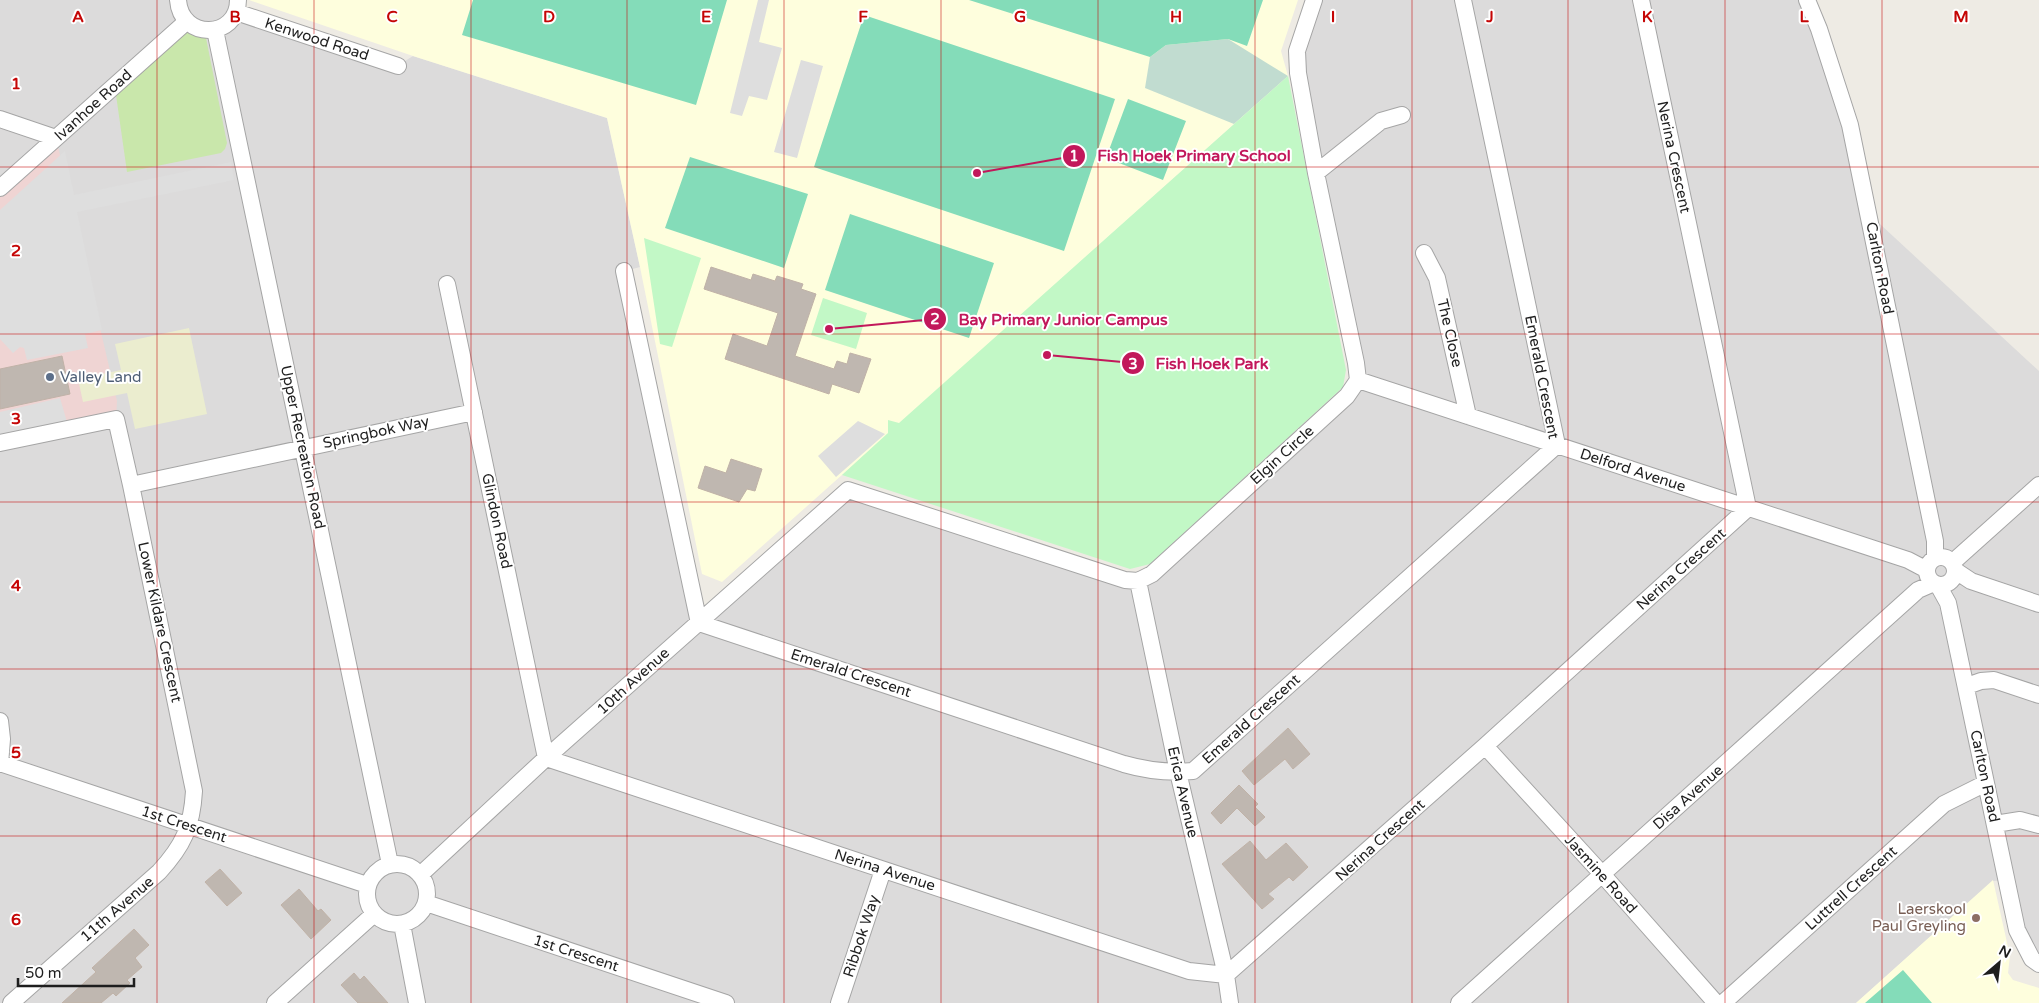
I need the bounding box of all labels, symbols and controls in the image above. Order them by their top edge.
text: A [72,7,84,27]
text: B [229,7,241,27]
text: C [386,7,398,27]
text: D [543,7,555,27]
text: E [701,7,711,27]
text: F [858,7,868,27]
text: G [1014,7,1026,27]
text: H [1170,7,1182,27]
text: I [1331,7,1335,27]
text: J [1485,7,1494,27]
text: K [1642,7,1653,27]
text: L [1799,7,1809,27]
text: M [1953,7,1969,27]
street label: Kenwood Road [263,14,371,64]
street label: Ivanhoe Road [51,66,135,144]
text: 1 [11,74,21,94]
street label: Nerina Crescent [1653,99,1695,215]
callout: Fish Hoek Primary School [1062,140,1300,171]
text: Fish Hoek Primary School [1097,146,1291,166]
text: 1 [1069,147,1079,165]
street label: Carlton Road [1862,220,1898,316]
text: 2 [11,241,21,261]
street label: The Close [1433,297,1467,369]
callout: Bay Primary Junior Campus [923,304,1177,335]
text: 2 [930,310,940,328]
text: Bay Primary Junior Campus [958,310,1168,330]
street label: Emerald Crescent [1521,314,1563,441]
callout: Fish Hoek Park [1120,348,1278,379]
text: Fish Hoek Park [1156,354,1269,374]
text: 3 [1128,355,1138,373]
street label: Upper Recreation Road [277,363,329,531]
place label: Valley Land [60,368,142,386]
marker: Valley Land [44,371,56,383]
text: 3 [11,409,21,429]
street label: Springbok Way [321,412,431,452]
street label: Elgin Circle [1246,422,1318,488]
street label: Delford Avenue [1578,444,1688,496]
street label: Glindon Road [478,472,516,570]
street label: Nerina Crescent [1633,524,1730,614]
street label: Lower Kildare Crescent [134,540,186,704]
text: 4 [11,576,21,596]
street label: 10th Avenue [593,644,673,718]
street label: Emerald Crescent [788,645,914,701]
street label: Emerald Crescent [1198,670,1304,768]
street label: Carlton Road [1966,728,2004,824]
text: 5 [11,743,21,763]
street label: Erica Avenue [1164,745,1202,839]
street label: Disa Avenue [1649,761,1727,833]
street label: Nerina Crescent [1332,795,1429,885]
street label: 1st Crescent [139,802,229,846]
street label: Jasmine Road [1561,831,1641,917]
street label: Luttrell Crescent [1801,842,1901,934]
street label: Nerina Avenue [832,845,938,895]
street label: 11th Avenue [77,872,157,946]
street label: Ribbok Way [839,893,883,979]
place label: Laerskool Paul Greyling [1872,900,1966,935]
text: 6 [11,910,21,930]
marker: Laerskool Paul Greyling [1970,912,1982,924]
street label: 1st Crescent [531,931,621,975]
north arrow [1974,938,2024,988]
text: N [1996,942,2014,962]
scale bar [18,956,134,988]
text: 50 m [25,964,62,982]

